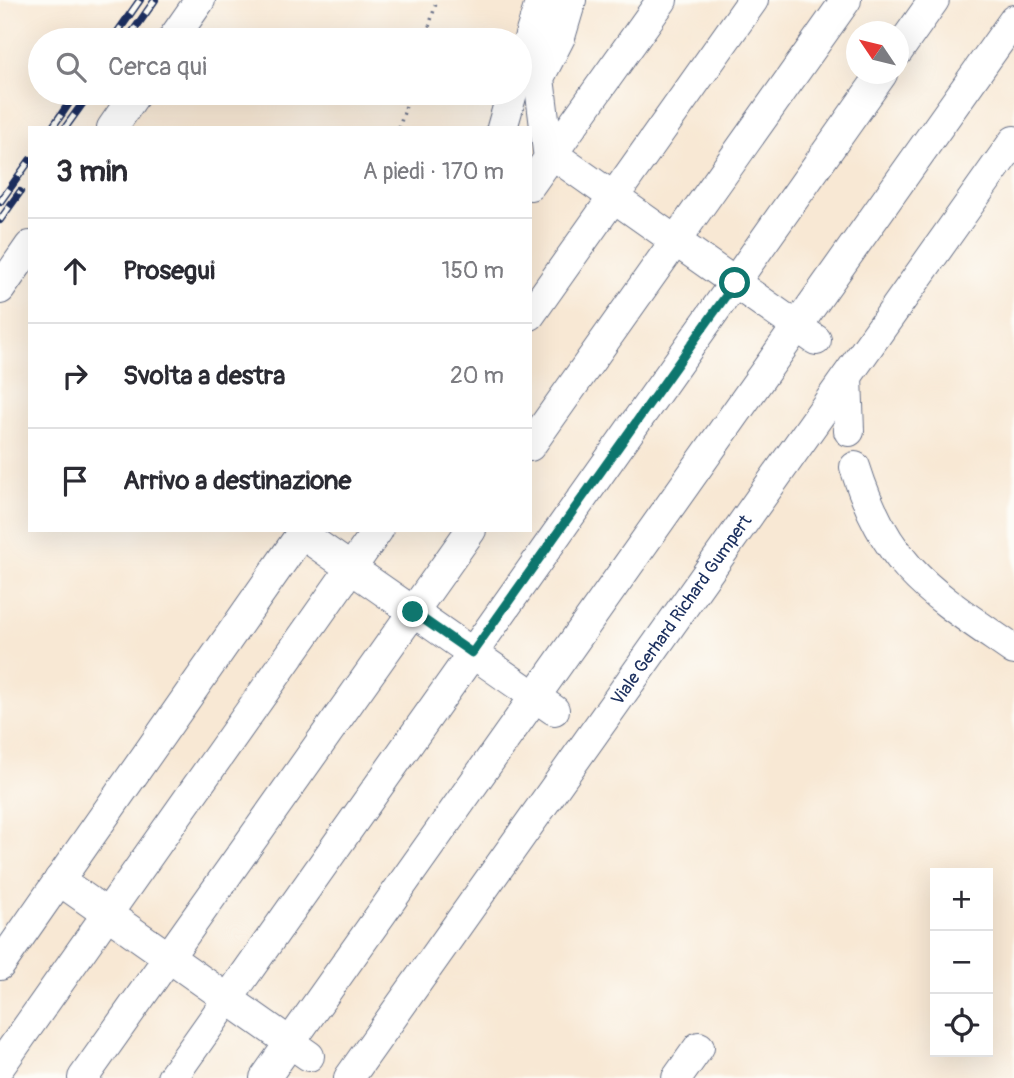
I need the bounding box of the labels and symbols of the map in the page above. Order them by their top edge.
north arrow [846,21,909,84]
route start [719,267,750,298]
street label: Viale Gerhard Richard Gumpert [606,510,757,710]
route end [397,596,428,627]

